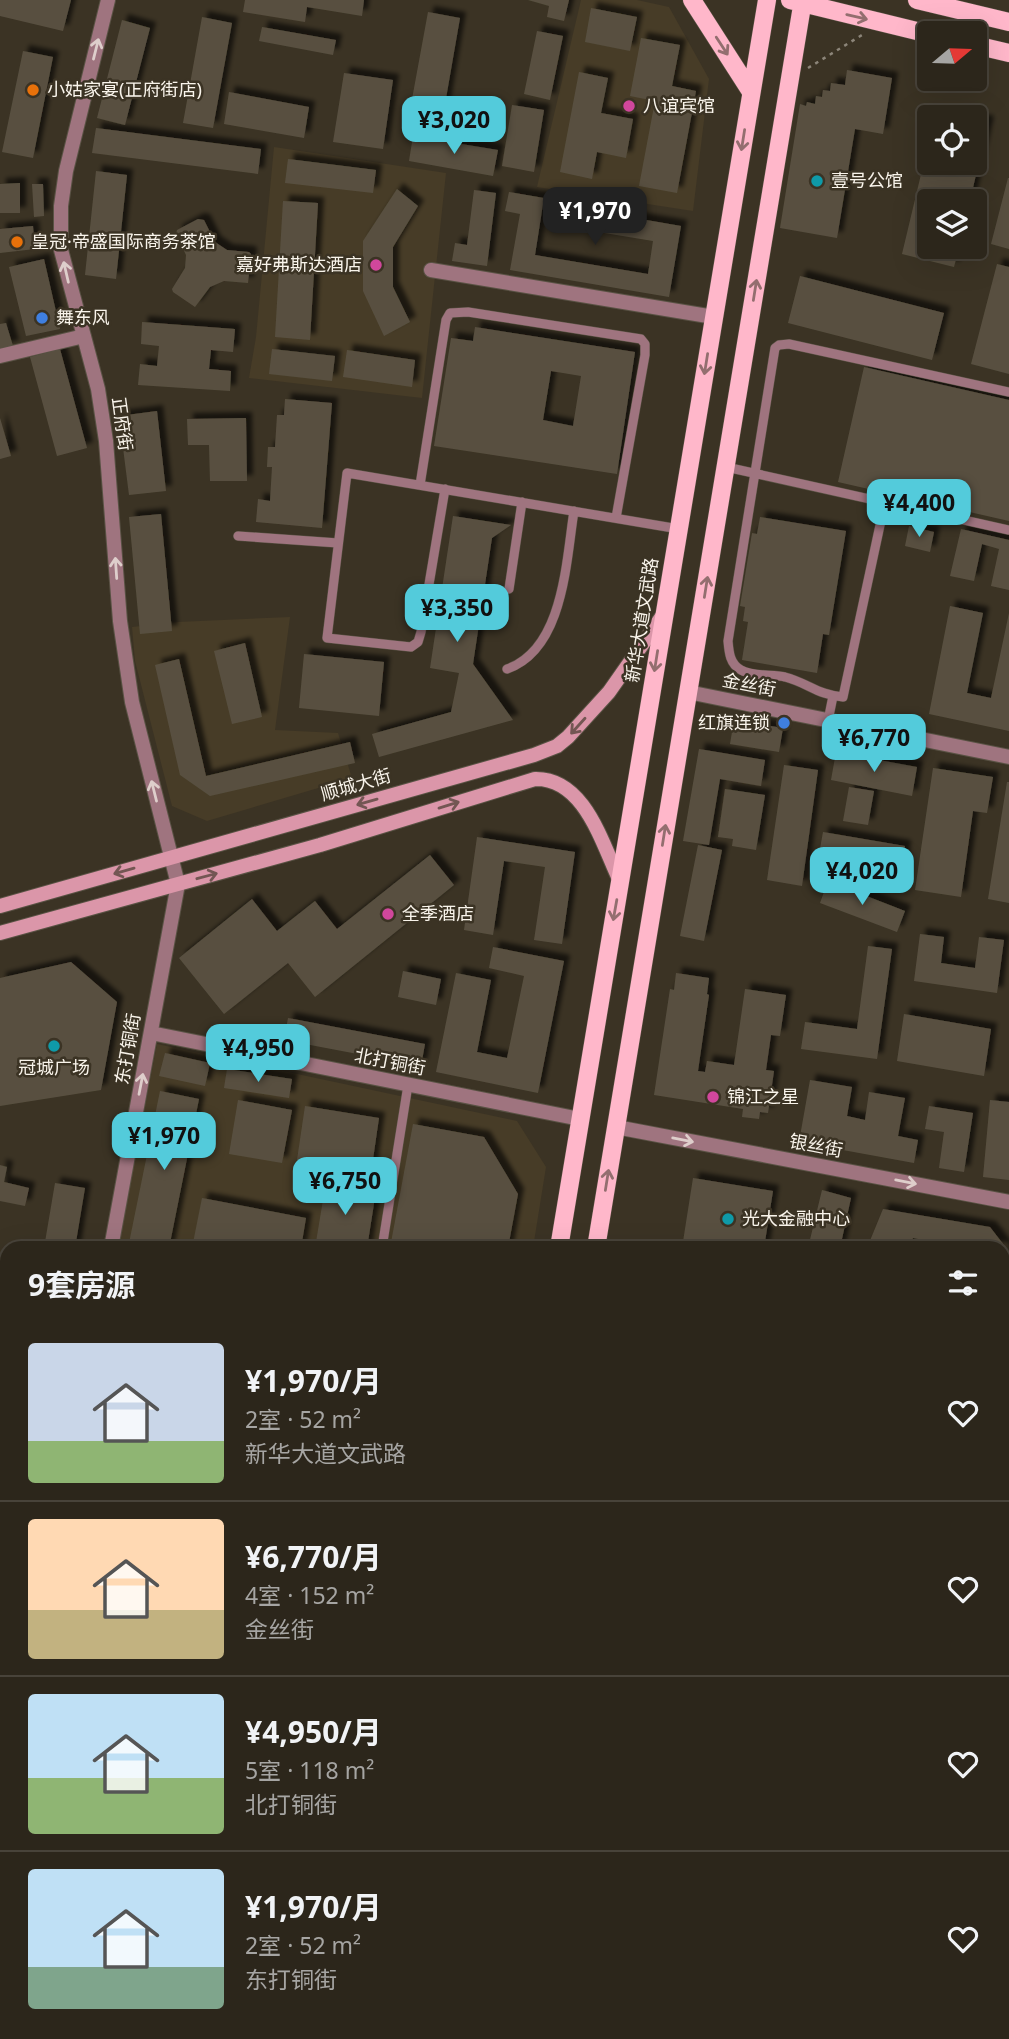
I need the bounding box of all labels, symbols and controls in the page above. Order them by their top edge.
one-way arrow [845,11,867,24]
north arrow [917,21,987,91]
map controls [917,21,987,259]
one-way arrow [714,36,729,55]
one-way arrow [90,38,103,61]
place label: 小姑家宴(正府街店) [47,77,202,101]
marker: 小姑家宴(正府街店) [25,82,41,98]
place label: 八谊宾馆 [643,93,715,117]
pin: ¥3,020 [397,96,511,156]
marker: 八谊宾馆 [621,98,637,114]
text: ¥3,020 [418,103,490,135]
button: locate [917,105,987,175]
one-way arrow [736,128,749,151]
place label: 壹号公馆 [831,168,903,192]
marker: 壹号公馆 [809,173,825,189]
pin: ¥1,970 [538,188,652,247]
button: layers [917,189,987,259]
text: ¥1,970 [559,194,631,226]
place label: 皇冠·帝盛国际商务茶馆 [31,229,216,253]
marker: 皇冠·帝盛国际商务茶馆 [9,234,25,250]
place label: 嘉好弗斯达酒店 [236,252,362,276]
marker: 嘉好弗斯达酒店 [368,257,384,273]
one-way arrow [59,261,72,284]
one-way arrow [749,279,762,302]
place label: 舞东风 [56,305,110,329]
marker: 舞东风 [34,310,50,326]
one-way arrow [699,352,712,375]
street label: 正府街 [107,395,139,452]
pin: ¥4,400 [862,480,976,539]
text: ¥4,400 [883,486,955,518]
street label: 新华大道文武路 [619,556,663,684]
one-way arrow [109,557,122,579]
one-way arrow [700,576,713,599]
pin: ¥3,350 [400,584,514,644]
text: ¥3,350 [421,591,493,623]
one-way arrow [649,649,662,672]
street label: 金丝街 [720,667,778,701]
place label: 红旗连锁 [698,710,770,734]
pin: ¥6,770 [817,714,931,774]
marker: 红旗连锁 [776,715,792,731]
one-way arrow [570,717,586,735]
text: ¥6,770 [838,721,910,753]
street label: 顺城大街 [318,763,394,805]
one-way arrow [147,780,160,803]
one-way arrow [356,797,378,810]
one-way arrow [438,798,460,811]
one-way arrow [658,824,671,847]
pin: ¥4,020 [805,848,919,907]
text: ¥4,020 [826,854,898,886]
one-way arrow [113,865,135,878]
one-way arrow [196,868,218,881]
one-way arrow [608,898,621,921]
place label: 全季酒店 [402,901,474,925]
marker: 全季酒店 [380,906,396,922]
street label: 东打铜街 [109,1011,145,1086]
pin: ¥4,950 [201,1024,315,1084]
text: ¥4,950 [222,1031,294,1063]
marker: 冠城广场 [46,1038,62,1054]
street label: 北打铜街 [353,1042,428,1080]
place label: 冠城广场 [18,1055,90,1079]
one-way arrow [135,1073,148,1096]
place label: 锦江之星 [727,1084,799,1108]
marker: 锦江之星 [705,1089,721,1105]
pin: ¥1,970 [107,1112,221,1172]
text: ¥1,970 [128,1119,200,1151]
street label: 银丝街 [787,1128,845,1162]
one-way arrow [671,1134,694,1147]
pin: ¥6,750 [288,1158,402,1217]
text: ¥6,750 [309,1164,381,1196]
one-way arrow [601,1170,614,1192]
one-way arrow [894,1176,917,1190]
place label: 光大金融中心 [742,1206,850,1230]
marker: 光大金融中心 [720,1211,736,1227]
text: 9套房源 [28,1264,135,1305]
icon: filters [944,1264,982,1302]
text: ¥1,970/月 [245,1360,382,1401]
icon: home [84,1371,168,1455]
icon: heart [944,1394,982,1432]
text: 2室 · 52 m² [245,1403,361,1435]
text: 新华大道文武路 [245,1437,406,1469]
text: ¥6,770/月 [245,1536,382,1577]
icon: home [84,1547,168,1631]
icon: heart [944,1570,982,1608]
text: 4室 · 152 m² [245,1579,374,1611]
text: 金丝街 [245,1613,314,1645]
text: ¥4,950/月 [245,1711,382,1752]
icon: home [84,1722,168,1806]
icon: heart [944,1745,982,1783]
text: 5室 · 118 m² [245,1754,374,1786]
text: 北打铜街 [245,1788,337,1820]
text: ¥1,970/月 [245,1886,382,1927]
icon: home [84,1897,168,1981]
icon: heart [944,1920,982,1958]
text: 2室 · 52 m² [245,1929,361,1961]
text: 东打铜街 [245,1963,337,1995]

